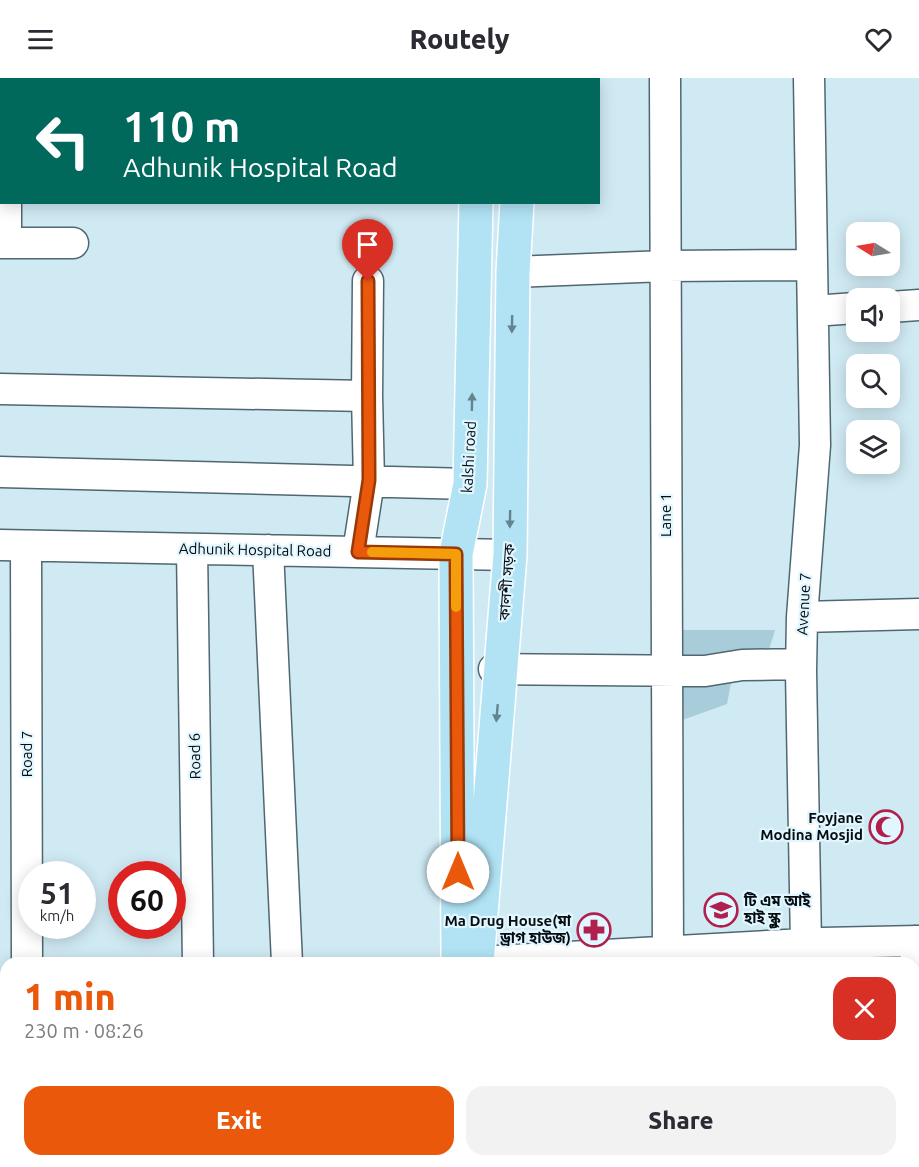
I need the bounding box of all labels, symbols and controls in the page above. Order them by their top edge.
icon: menu [24,23,57,56]
icon: heart [862,23,895,56]
text: Routely [410,24,509,54]
icon: left [24,102,102,180]
text: 110 m [123,103,240,150]
text: Adhunik Hospital Road [123,152,398,182]
pin [342,219,393,281]
north arrow [846,222,900,276]
map controls [846,222,900,474]
icon: arrive [351,228,384,261]
button: sound [846,288,900,342]
one-way arrow [507,314,517,333]
button: search [846,354,900,408]
one-way arrow [467,392,476,411]
street label: kalshi road [458,420,479,494]
button: layers [846,420,900,474]
street label: Lane 1 [657,493,674,537]
one-way arrow [505,509,515,528]
street label: Adhunik Hospital Road [179,540,331,559]
street label: কালশী সড়ক [495,542,518,622]
street label: Avenue 7 [793,572,814,636]
one-way arrow [492,704,502,723]
street label: Road 7 [18,731,35,777]
street label: Road 6 [186,733,203,779]
place label: Foyjane Modina Mosjid [760,809,863,843]
mosque icon: Foyjane Modina Mosjid [868,809,904,845]
position arrow [426,840,490,904]
speed limit sign: 60 [108,861,186,939]
text: 51 [40,876,74,910]
place label: টি এম আই হাই স্কুল [743,891,811,929]
school or university icon: টি এম আই হাই স্কুল [703,892,739,928]
text: km/h [40,907,74,924]
place label: Ma Drug House(মা ড্রাগ হাউজ) [445,912,572,946]
pharmacy icon: Ma Drug House(মা ড্রাগ হাউজ) [576,912,612,948]
text: 1 min [24,976,116,1017]
button: close [833,977,896,1040]
text: 230 m · 08:26 [24,1019,144,1042]
button: Exit [24,1086,454,1155]
button: Share [466,1086,896,1155]

